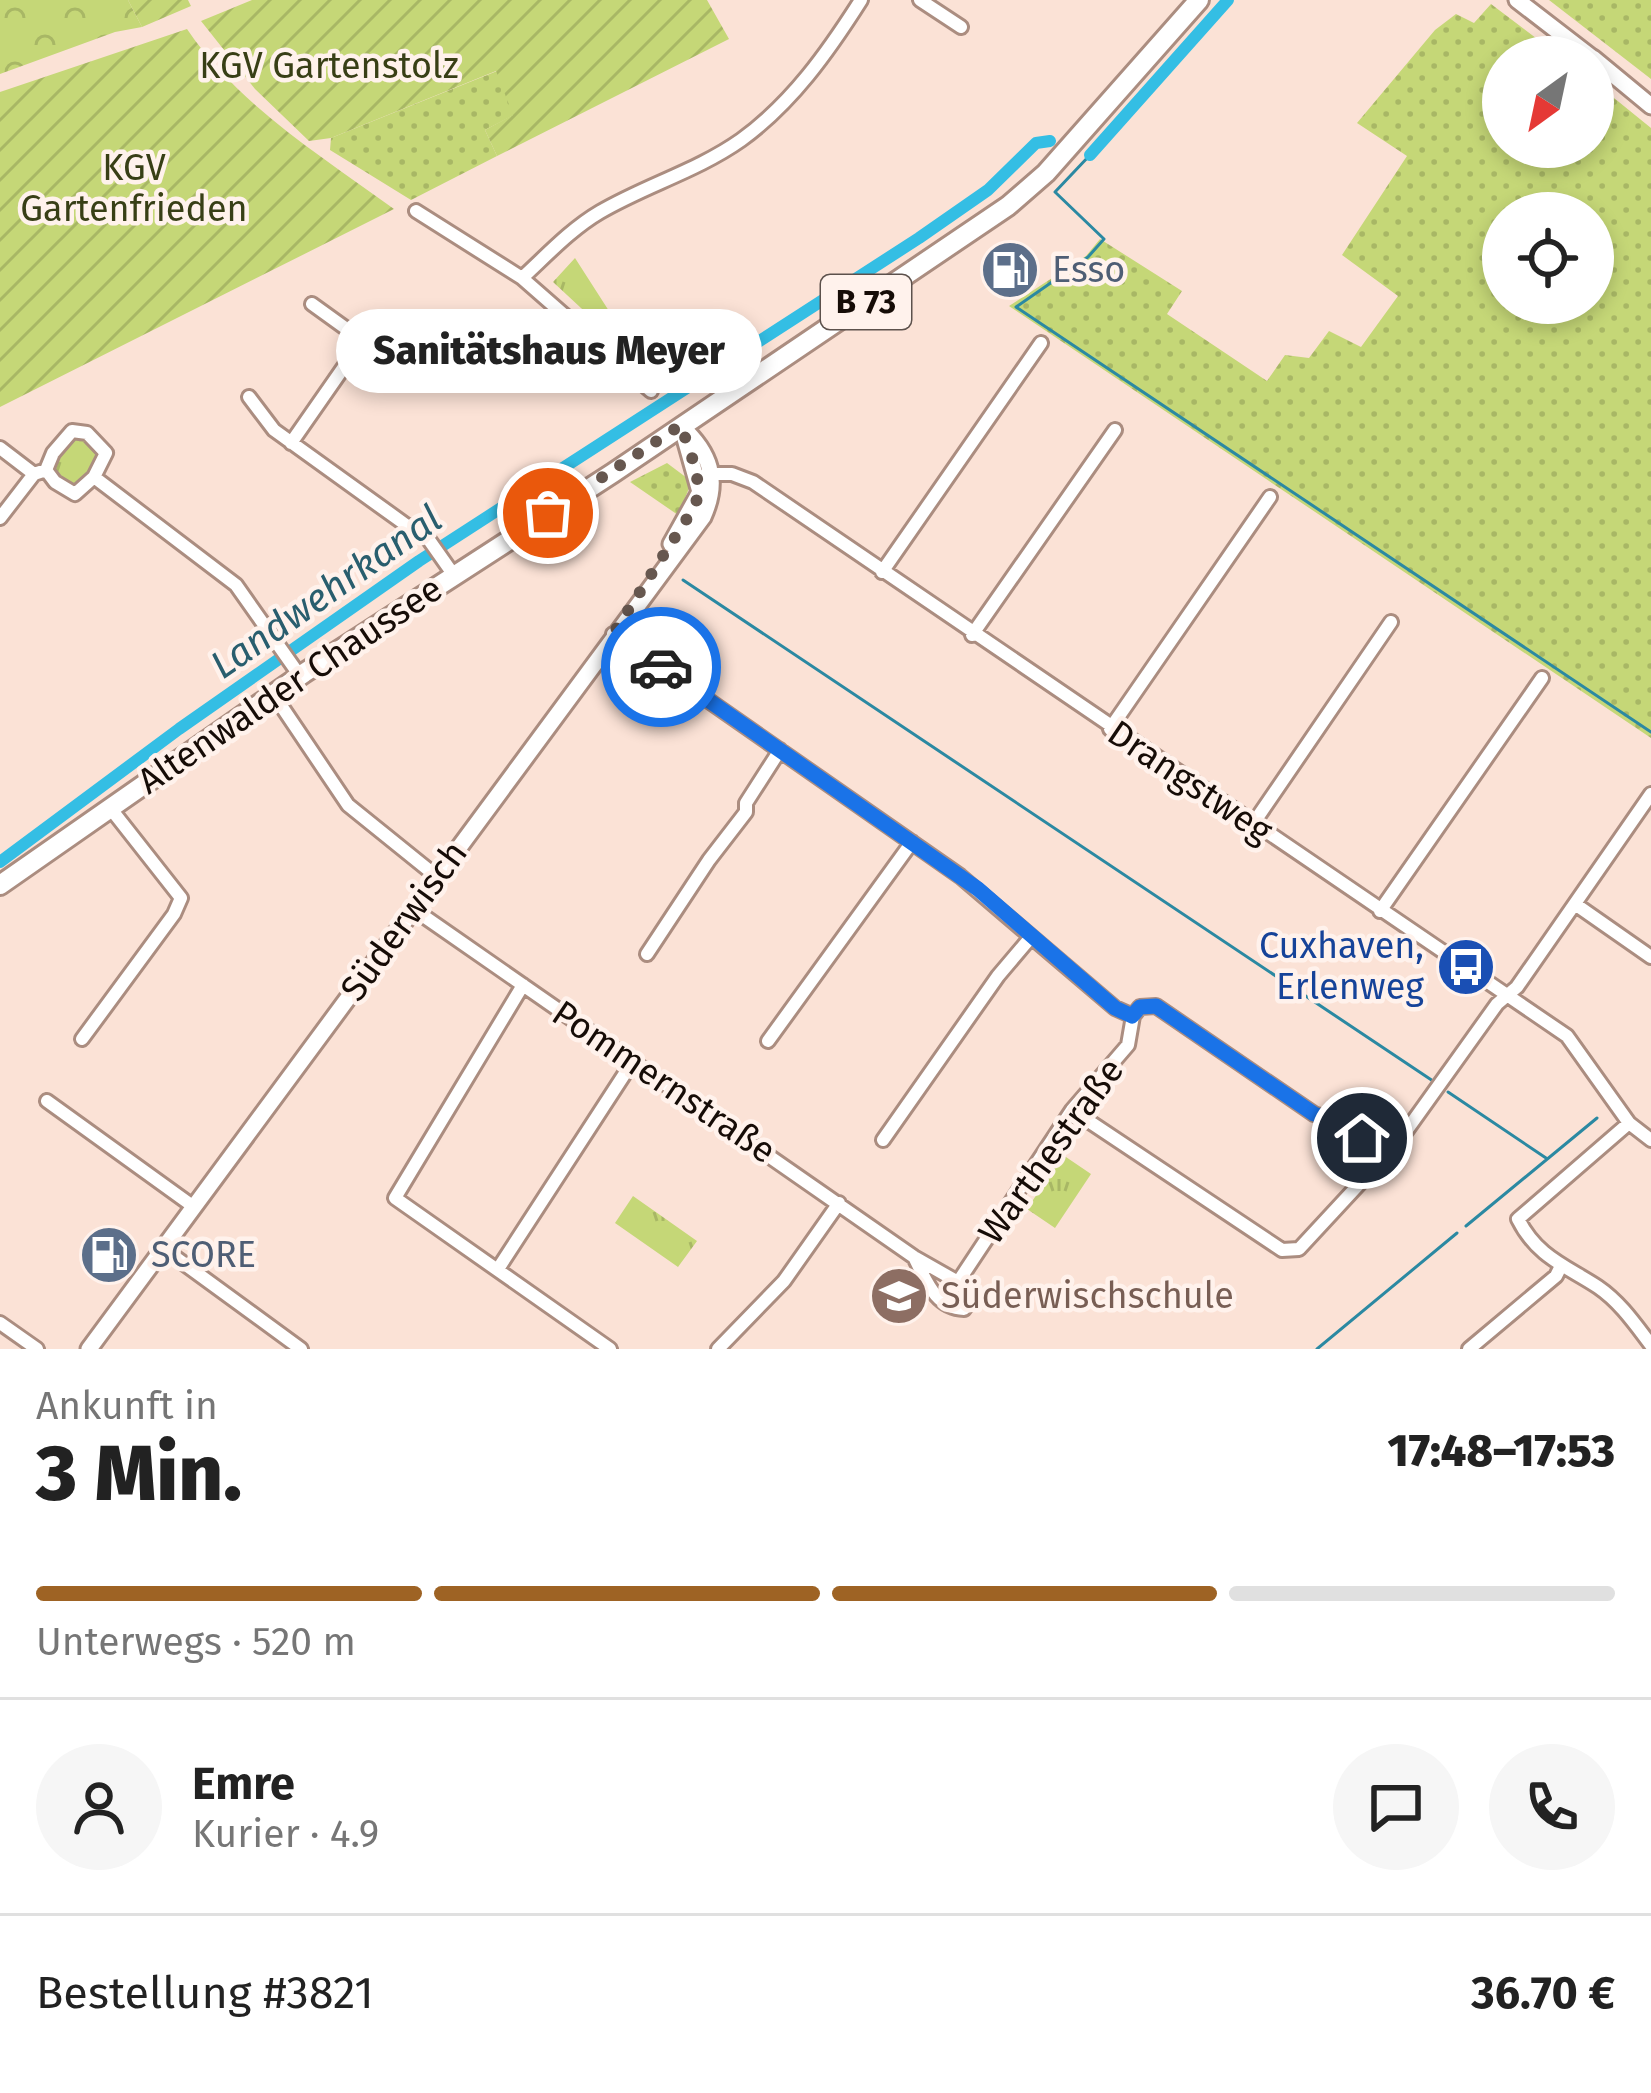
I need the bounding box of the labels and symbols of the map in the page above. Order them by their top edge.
north arrow [1482,36,1614,168]
park label: KGV Gartenstolz [199,44,459,88]
park label: KGV Gartenfrieden [20,146,248,231]
fuel station icon: Esso [979,239,1041,301]
place label: Esso [1052,248,1125,292]
road number: B 73 [821,275,911,329]
callout: Sanitätshaus Meyer [335,309,761,393]
pin [497,462,599,564]
water label: Landwehrkanal [202,495,450,689]
street label: Altenwalder Chaussee [129,567,451,803]
courier [601,607,721,727]
street label: Drangstweg [1099,711,1281,853]
street label: Süderwisch [331,833,477,1009]
place label: Cuxhaven, Erlenweg [1259,924,1424,1009]
bus stop icon: Cuxhaven, Erlenweg [1435,936,1497,998]
street label: Pommernstraße [544,991,784,1173]
street label: Warthestraße [969,1050,1133,1252]
pin [1311,1087,1413,1189]
fuel station icon: SCORE [78,1224,140,1286]
place label: SCORE [151,1233,256,1277]
school or university icon: Süderwischschule [868,1265,930,1327]
place label: Süderwischschule [941,1274,1234,1318]

